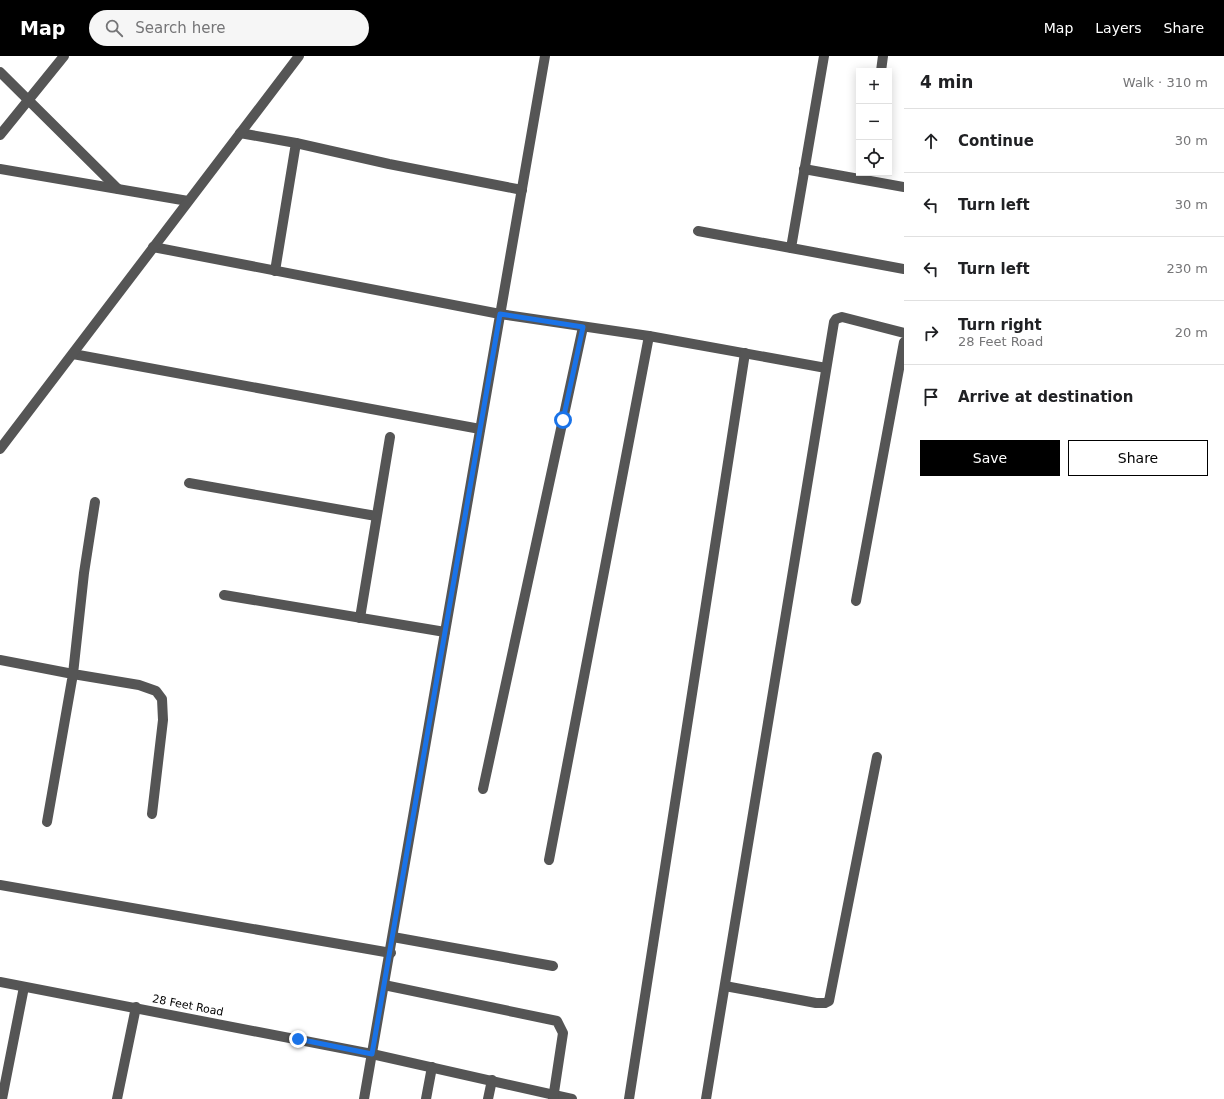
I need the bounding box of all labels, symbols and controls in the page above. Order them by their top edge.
search box [89,10,369,46]
text: Map [20,17,65,39]
icon: search [103,17,125,39]
text: Search here [135,19,225,37]
text: Map [1044,20,1073,36]
text: Layers [1095,20,1142,36]
text: Share [1164,20,1204,36]
map controls [856,68,892,176]
button: + [856,68,892,104]
text: 4 min [920,72,973,92]
text: Walk · 310 m [1123,75,1208,90]
button: − [856,104,892,140]
icon: ahead [920,130,942,152]
text: Continue [958,132,1034,150]
text: 30 m [1175,133,1208,148]
button: locate [856,140,892,176]
icon: left [920,194,942,216]
text: Turn left [958,196,1030,214]
text: 30 m [1175,197,1208,212]
icon: left [920,258,942,280]
text: Turn left [958,260,1030,278]
text: 230 m [1166,261,1208,276]
text: Turn right [958,316,1042,334]
icon: right [920,322,942,344]
text: 20 m [1175,325,1208,340]
text: 28 Feet Road [958,334,1043,349]
icon: arrive [920,386,942,408]
text: Arrive at destination [958,388,1133,406]
route start [554,411,572,429]
button: Save [920,440,1060,476]
button: Share [1068,440,1208,476]
street label: 28 Feet Road [151,992,225,1019]
route end [289,1030,307,1048]

